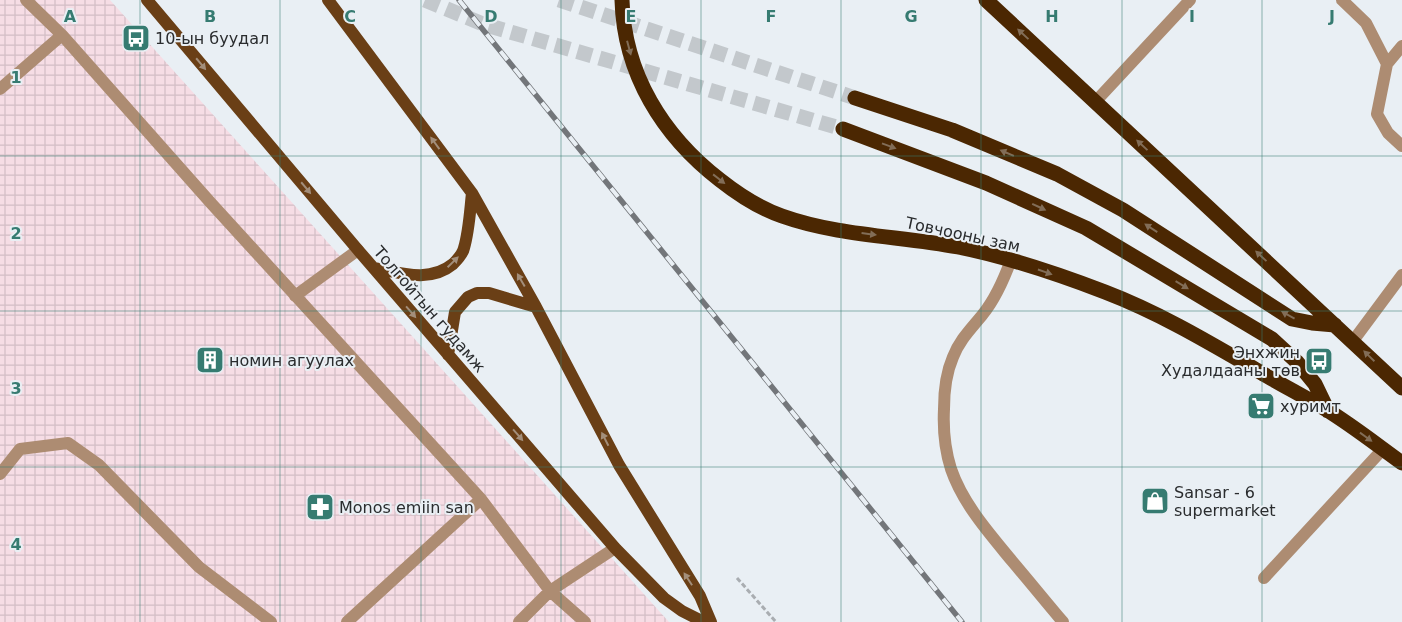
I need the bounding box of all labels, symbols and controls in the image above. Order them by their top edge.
text: A [64,7,77,26]
text: B [204,7,216,26]
text: C [344,7,356,26]
text: D [484,7,498,26]
text: E [626,7,636,26]
text: F [766,7,776,26]
text: G [904,7,918,26]
text: H [1045,7,1059,26]
text: I [1189,7,1195,26]
text: J [1328,7,1335,26]
bus stop icon: 10-ын буудал [121,23,151,53]
one-way arrow [1018,28,1030,40]
place label: 10-ын буудал [155,29,269,48]
one-way arrow [625,40,633,56]
one-way arrow [196,57,207,70]
text: 1 [10,68,22,87]
one-way arrow [430,136,440,150]
one-way arrow [1137,139,1149,151]
one-way arrow [882,142,897,150]
one-way arrow [1000,149,1014,157]
one-way arrow [712,174,725,185]
one-way arrow [300,182,311,194]
one-way arrow [1032,203,1047,211]
street label: Товчооны зам [903,213,1022,256]
one-way arrow [1144,223,1158,233]
text: 2 [10,224,22,243]
one-way arrow [862,230,878,238]
street label: Толгойтын гудамж [369,242,490,376]
one-way arrow [1255,250,1267,262]
one-way arrow [447,256,459,268]
one-way arrow [1038,268,1053,276]
one-way arrow [517,274,526,287]
one-way arrow [1175,281,1188,290]
one-way arrow [406,305,417,318]
one-way arrow [1281,311,1295,320]
place label: Энхжин Худалдааны төв [1161,343,1300,380]
building icon: номин агуулах [195,345,225,375]
bus stop icon: Энхжин Худалдааны төв [1304,346,1334,376]
one-way arrow [1363,350,1375,362]
place label: номин агуулах [229,351,354,370]
text: 3 [10,379,22,398]
supermarket icon: хуримт [1246,391,1276,421]
place label: хуримт [1280,397,1341,416]
one-way arrow [512,428,523,441]
one-way arrow [1359,431,1372,442]
one-way arrow [601,432,609,447]
place label: Sansar - 6 supermarket [1174,483,1276,520]
shop icon: Sansar - 6 supermarket [1140,486,1170,516]
pharmacy icon: Monos emiin san [305,492,335,522]
place label: Monos emiin san [339,498,474,517]
text: 4 [10,535,22,554]
one-way arrow [684,572,693,585]

